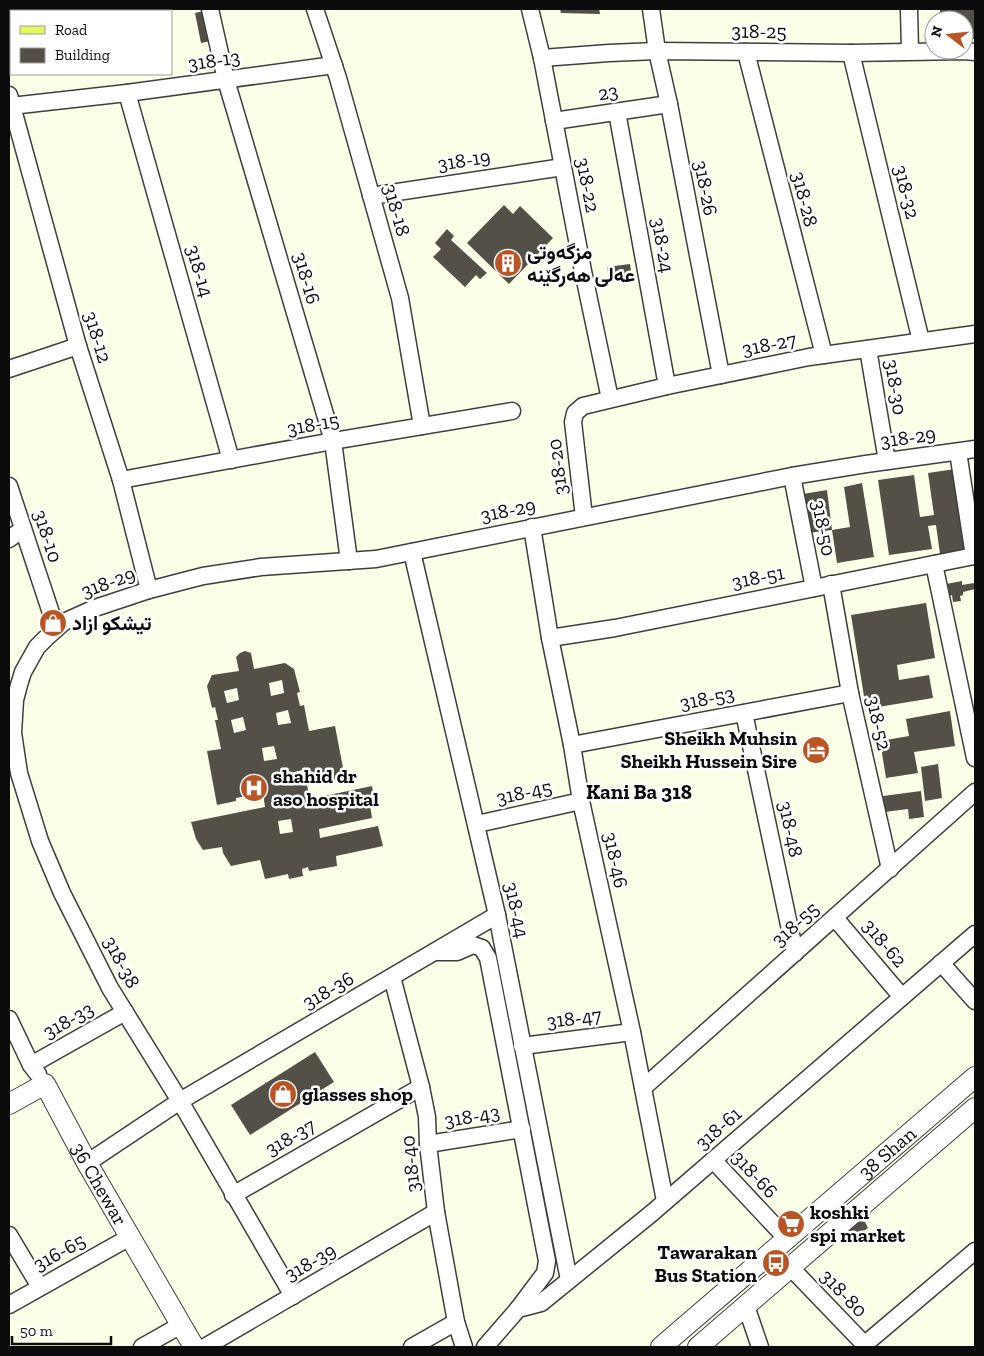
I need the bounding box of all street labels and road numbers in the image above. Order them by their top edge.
street label: 318-25 [731,19,787,43]
street label: 318-13 [186,44,242,76]
street label: 23 [596,79,620,105]
street label: 318-19 [436,144,492,176]
street label: 318-22 [571,155,605,215]
street label: 318-26 [689,158,723,218]
street label: 318-32 [889,162,925,222]
street label: 318-28 [787,169,823,229]
street label: 318-18 [378,181,416,239]
street label: 318-24 [646,215,680,275]
street label: 318-14 [181,242,219,300]
street label: 318-16 [288,249,326,307]
street label: 318-12 [79,308,117,366]
street label: 318-27 [740,327,799,361]
street label: 318-30 [880,357,912,417]
street label: 318-15 [285,408,341,440]
street label: 318-29 [879,421,937,453]
street label: 318-20 [542,437,572,497]
street label: 318-29 [478,493,538,527]
street label: 318-50 [807,498,841,558]
street label: 318-10 [28,507,68,565]
street label: 318-51 [730,560,787,594]
street label: 318-29 [78,561,138,603]
street label: 318-53 [678,681,736,715]
street label: 318-52 [861,693,897,753]
street label: 318-45 [494,774,554,810]
street label: 318-48 [773,799,809,859]
street label: 318-46 [598,830,634,890]
street label: 318-44 [499,880,535,940]
street label: 318-55 [766,897,824,951]
street label: 318-62 [858,914,912,972]
street label: 318-38 [98,932,146,992]
street label: 318-36 [298,966,358,1014]
street label: 318-33 [38,996,98,1044]
street label: 318-47 [545,1003,603,1033]
street label: 318-43 [443,1100,501,1132]
street label: 318-61 [690,1101,746,1155]
street label: 318-37 [261,1113,320,1161]
street label: 38 Shan [853,1121,921,1184]
street label: 318-40 [395,1134,425,1194]
street label: 36 Chewar [66,1138,133,1230]
street label: 318-66 [727,1145,783,1203]
street label: 316-65 [29,1228,89,1276]
street label: 318-39 [280,1238,340,1286]
street label: 318-80 [815,1264,873,1322]

